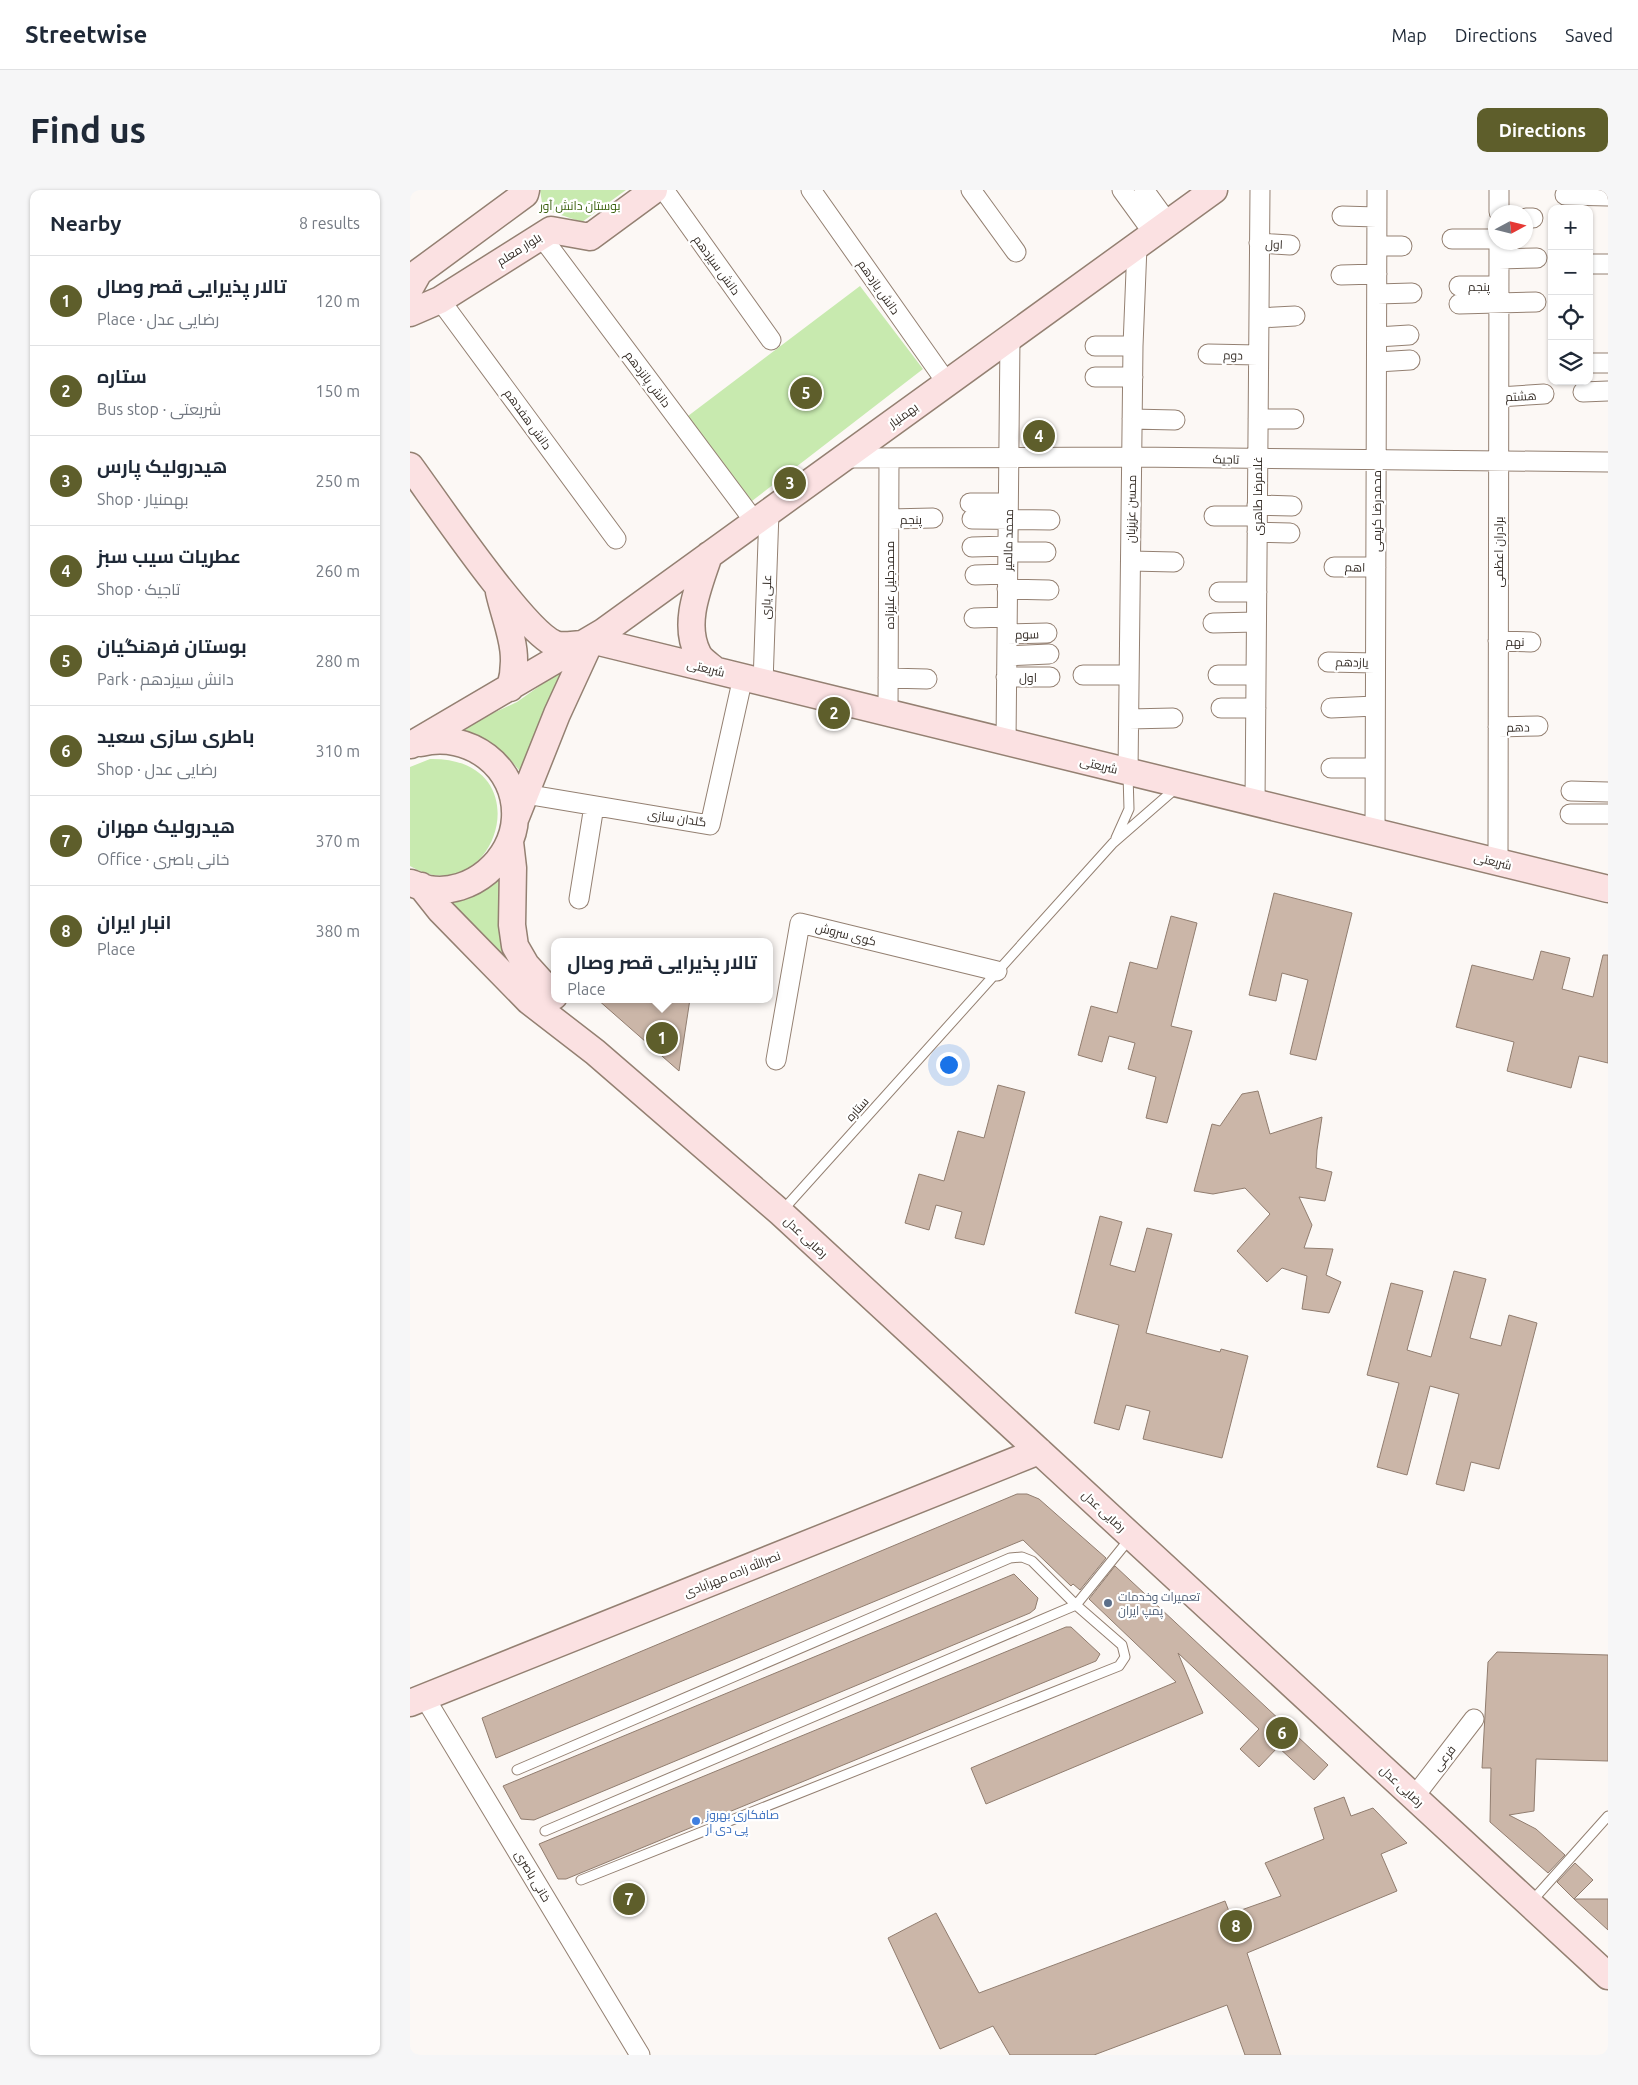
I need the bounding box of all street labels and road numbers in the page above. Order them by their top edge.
street label: بلوار معلم [494,230,545,269]
street label: دانش سیزدهم [689,233,743,299]
street label: اول [1265,237,1283,252]
street label: دانش یازدهم [854,257,903,318]
street label: پنجم [1468,280,1491,296]
street label: دانش پانزدهم [620,348,673,412]
street label: دوم [1223,348,1243,364]
street label: دانش هفدهم [500,386,554,453]
street label: هشتم [1505,389,1537,405]
street label: بهمنیار [885,400,921,431]
street label: تاجیک [1212,452,1240,467]
street label: غلامرضا طاهری [1251,457,1265,535]
street label: محمدرضا کریمی [1370,470,1384,552]
street label: محسن عزیزیان [1124,475,1139,543]
street label: محمد مالمیر [1001,509,1016,572]
street label: پنجم [900,513,923,529]
street label: برادران اعظمی [1492,517,1506,587]
street label: محمدجلیل علیزاده [883,541,897,629]
street label: اهم [1345,560,1365,576]
street label: علی یاری [759,574,774,620]
street label: سوم [1015,627,1039,643]
street label: نهم [1505,635,1525,650]
street label: یازدهم [1335,655,1369,671]
street label: شریعتی [686,657,726,680]
street label: اول [1019,671,1037,685]
street label: دهم [1506,720,1530,736]
street label: شریعتی [1079,754,1119,777]
street label: گلدان سازی [646,807,707,830]
street label: شریعتی [1473,850,1513,873]
street label: کوی سروش [814,920,878,949]
street label: ستاره [843,1095,872,1124]
street label: رضایی عدل [781,1214,830,1261]
street label: رضایی عدل [1079,1488,1128,1535]
street label: نصرالله زاده مهرآبادی [681,1548,783,1600]
street label: فرعی [1430,1743,1459,1774]
street label: رضایی عدل [1377,1763,1426,1810]
street label: خانی باصری [512,1848,553,1904]

